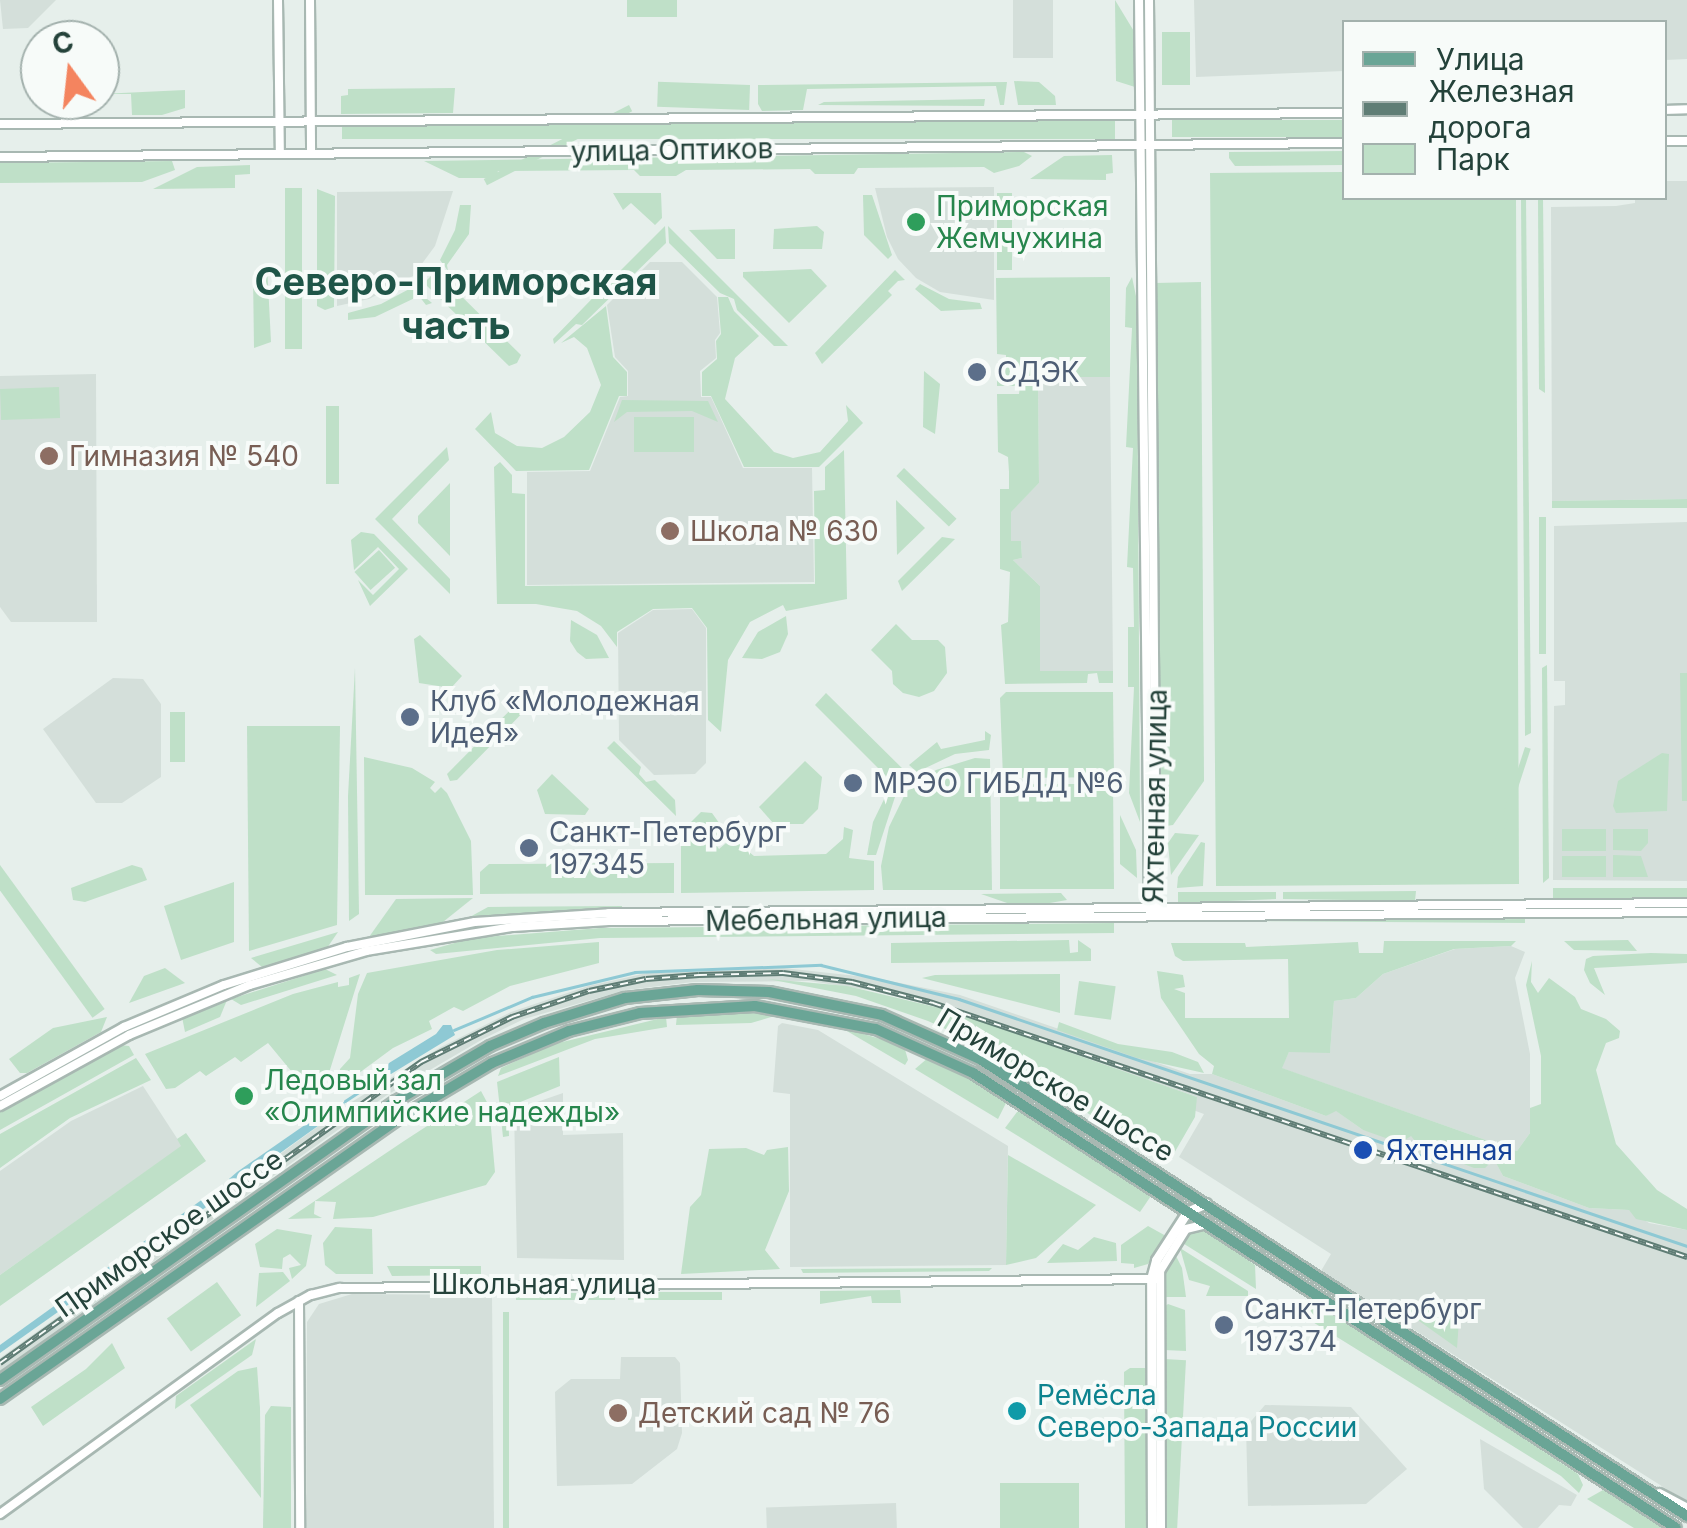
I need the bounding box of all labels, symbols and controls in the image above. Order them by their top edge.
north arrow [20,20,120,120]
legend [1342,20,1667,200]
text: С [48,24,77,62]
text: Улица [1436,41,1525,77]
text: Железная дорога [1428,73,1575,145]
street label: улица Оптиков [570,131,774,169]
text: Парк [1436,141,1510,177]
place label: Приморская Жемчужина [936,189,1108,255]
marker: Приморская Жемчужина [905,211,927,233]
district label: Северо-Приморская часть [255,259,657,348]
place label: СДЭК [997,355,1080,389]
marker: СДЭК [966,361,988,383]
place label: Гимназия № 540 [69,439,299,473]
marker: Гимназия № 540 [38,445,60,467]
place label: Школа № 630 [690,514,879,548]
marker: Школа № 630 [659,520,681,542]
place label: Клуб «Молодежная ИдеЯ» [430,684,700,750]
street label: Яхтенная улица [1136,688,1174,904]
marker: Клуб «Молодежная ИдеЯ» [399,706,421,728]
place label: МРЭО ГИБДД №6 [873,766,1124,800]
marker: МРЭО ГИБДД №6 [842,772,864,794]
place label: Санкт-Петербург 197345 [549,815,787,881]
marker: Санкт-Петербург 197345 [518,837,540,859]
street label: Мебельная улица [705,900,947,938]
street label: Приморское шоссе [932,1001,1180,1169]
place label: Ледовый зал «Олимпийские надежды» [264,1063,620,1129]
marker: Ледовый зал «Олимпийские надежды» [233,1085,255,1107]
place label: Яхтенная [1386,1133,1513,1167]
marker: Яхтенная [1350,1137,1376,1163]
street label: Приморское шоссе [49,1142,289,1324]
street label: Школьная улица [431,1267,657,1301]
place label: Санкт-Петербург 197374 [1244,1292,1482,1358]
marker: Санкт-Петербург 197374 [1213,1314,1235,1336]
place label: Ремёсла Северо-Запада России [1037,1378,1357,1444]
place label: Детский сад № 76 [638,1396,891,1430]
marker: Ремёсла Северо-Запада России [1006,1400,1028,1422]
marker: Детский сад № 76 [607,1402,629,1424]

